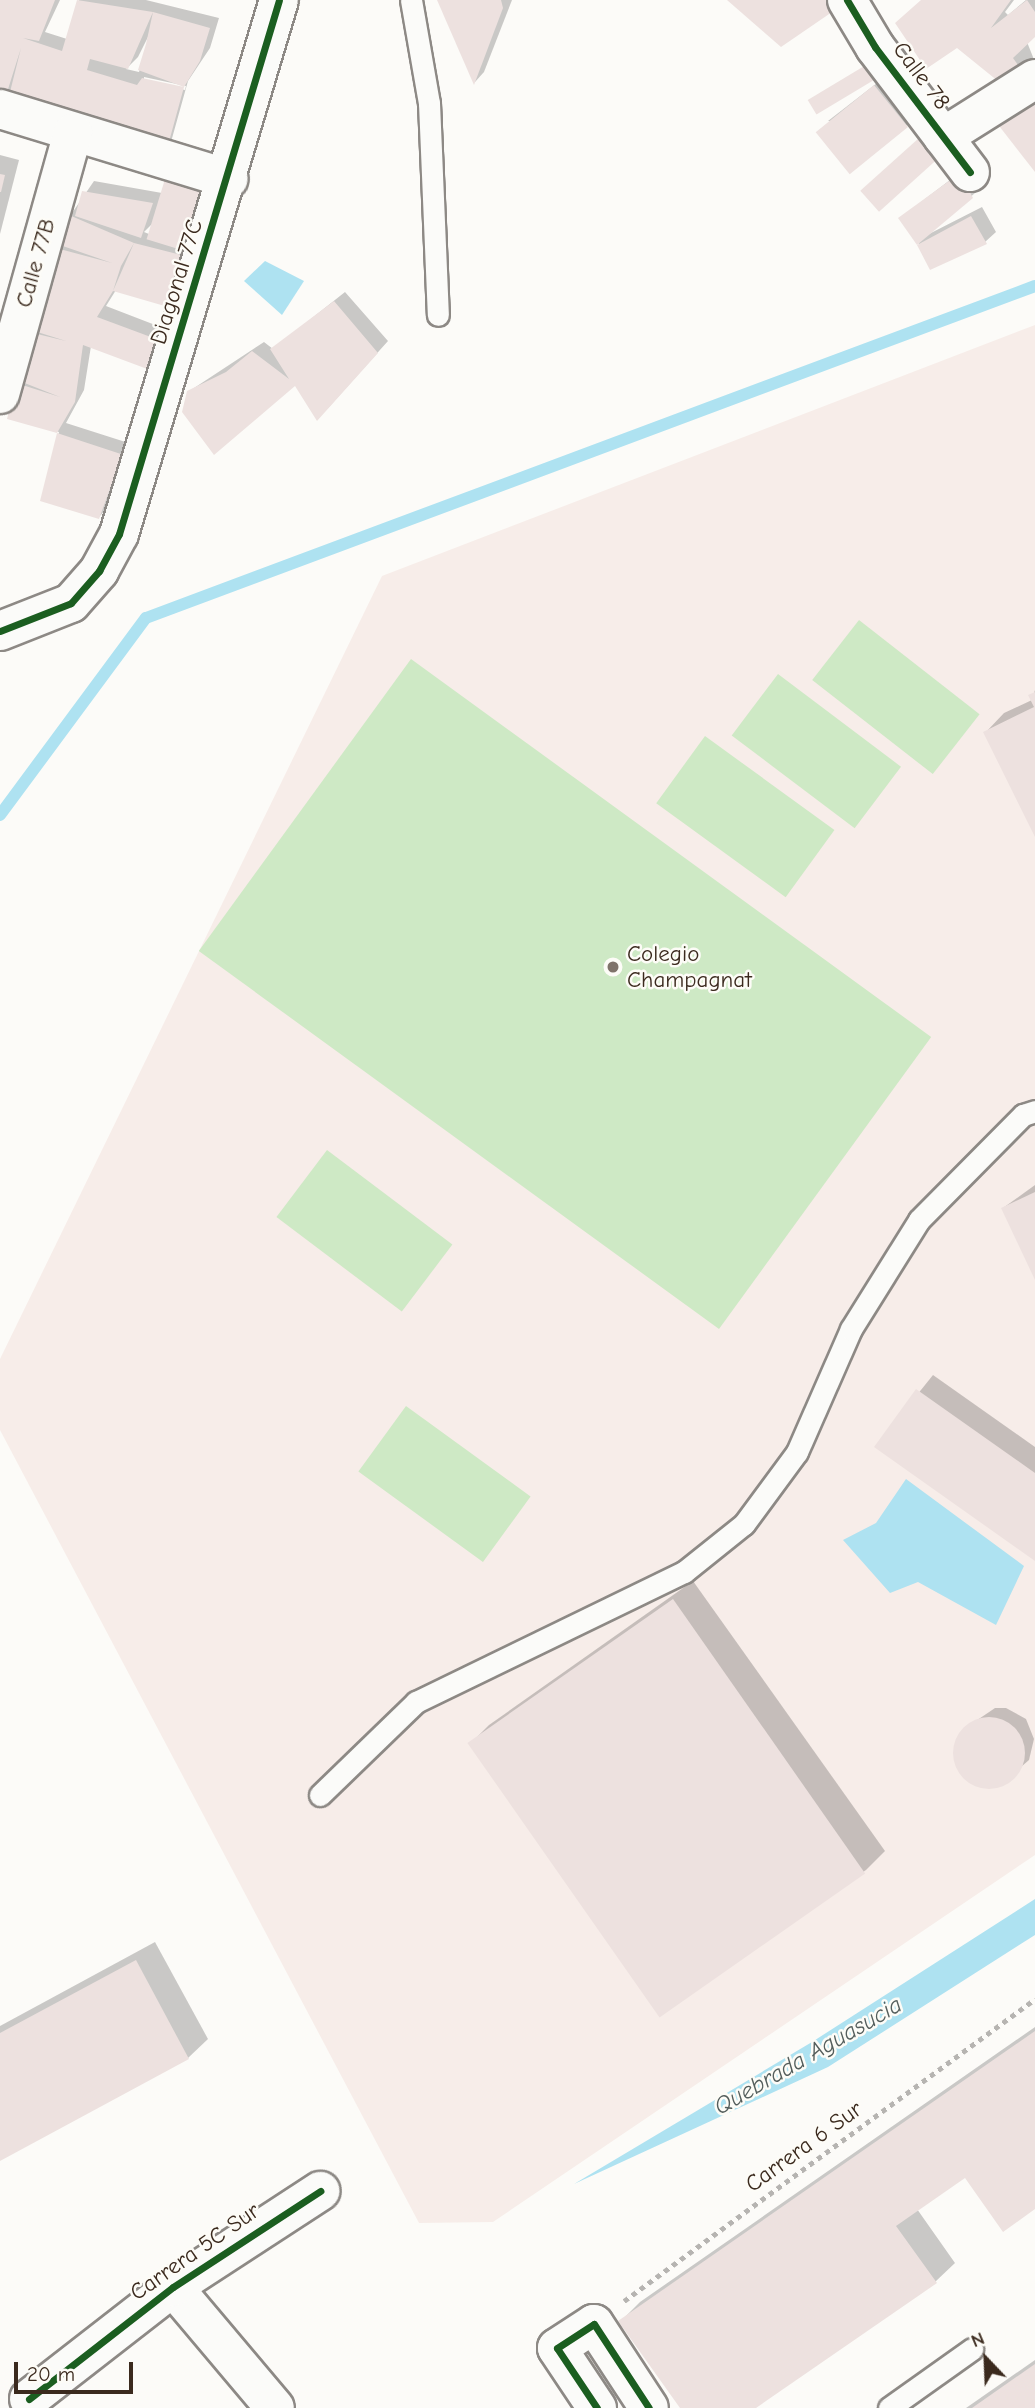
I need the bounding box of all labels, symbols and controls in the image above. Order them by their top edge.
street label: Calle 78 [887,37,955,115]
street label: Calle 77B [10,215,62,311]
street label: Diagonal 77C [145,216,209,348]
place label: Colegio Champagnat [627,940,752,994]
marker: Colegio Champagnat [605,959,621,975]
water label: Quebrada Aguasucia [709,1990,907,2122]
street label: Carrera 6 Sur [740,2095,868,2199]
street label: Carrera 5C Sur [125,2197,265,2307]
north arrow [951,2324,1021,2394]
text: N [968,2327,988,2352]
scale bar [18,2348,136,2392]
text: 20 m [27,2362,75,2386]

